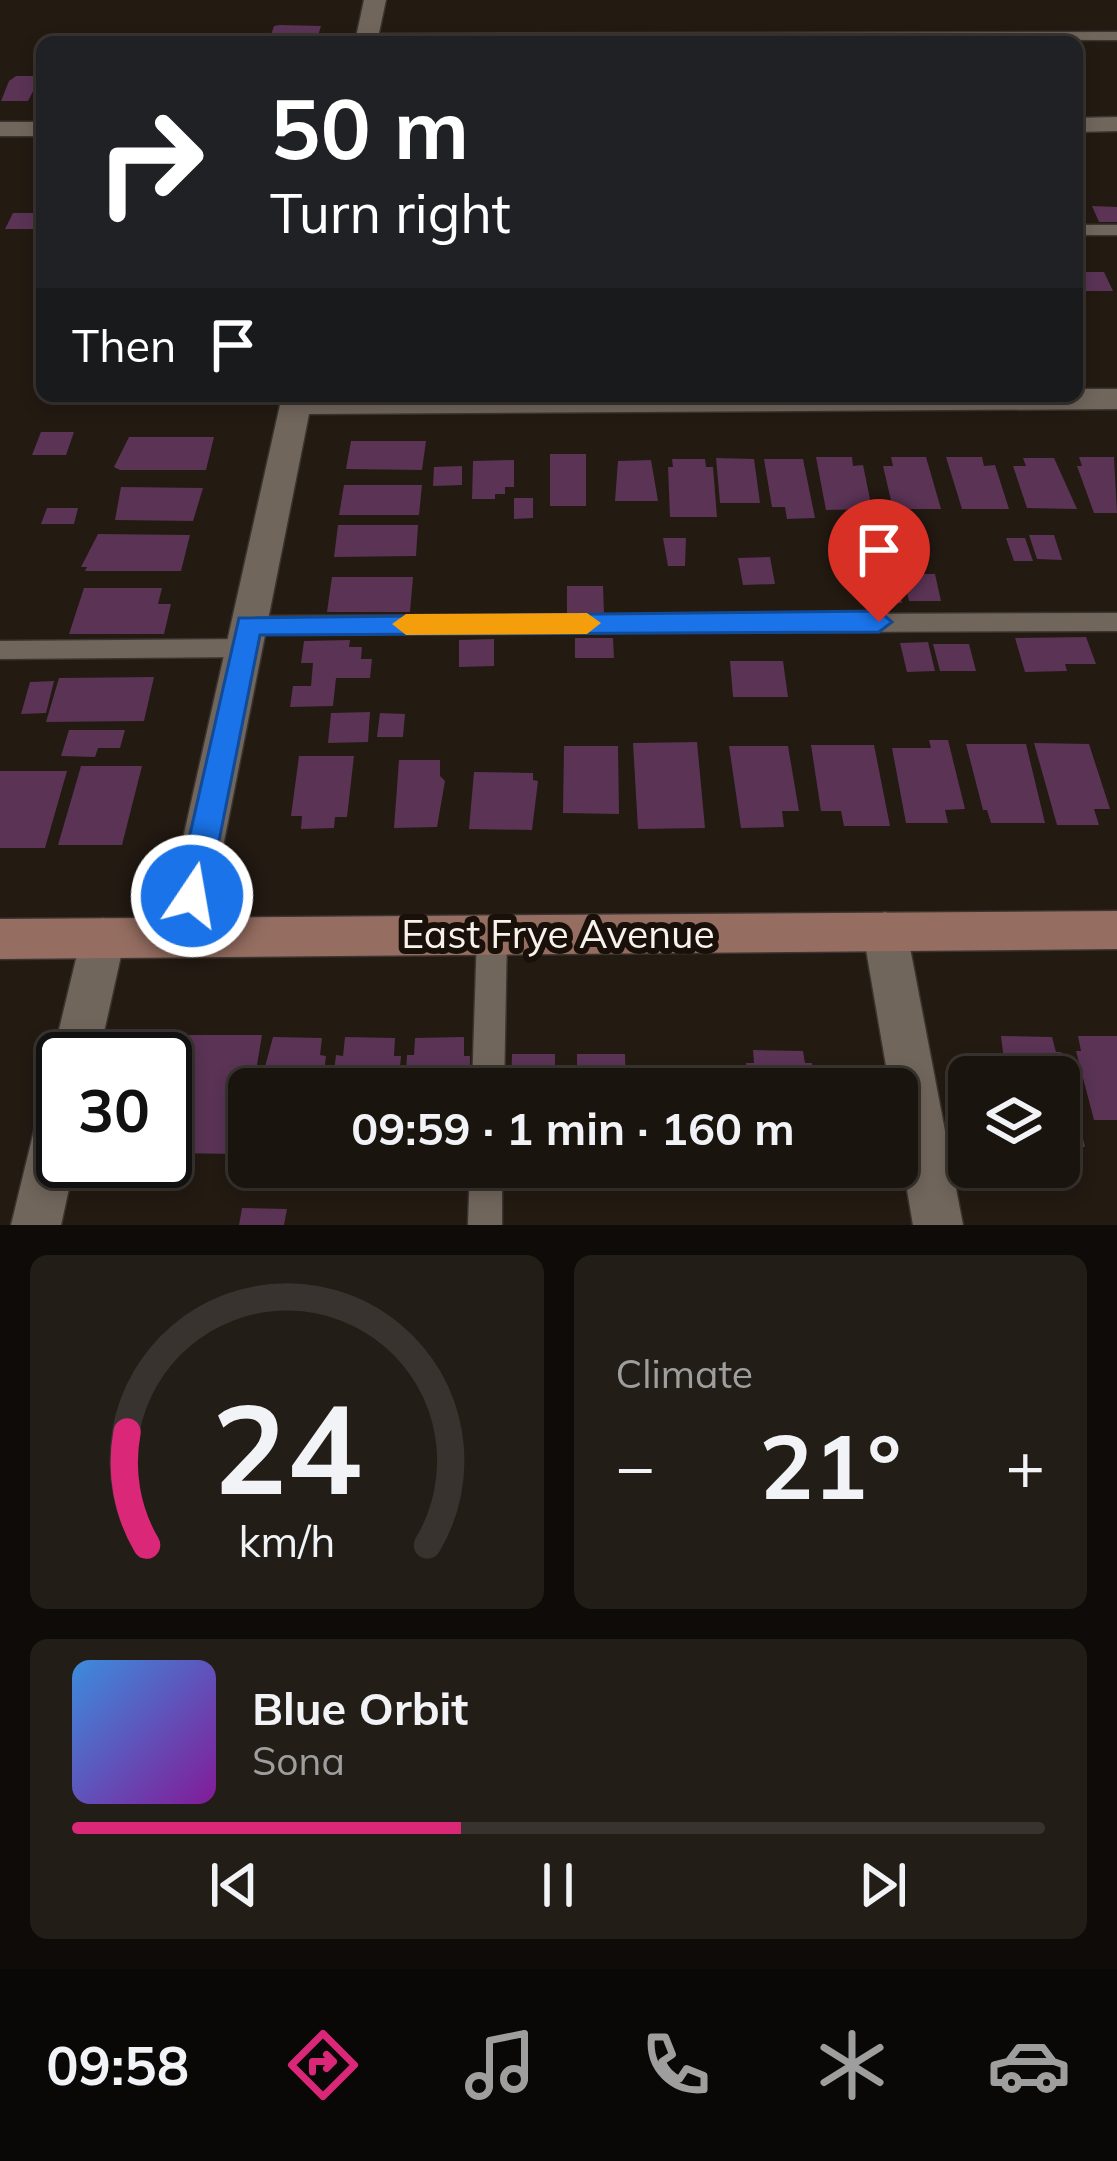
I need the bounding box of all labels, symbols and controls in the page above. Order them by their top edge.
text: 50 m [270,75,469,180]
icon: right [72,84,228,240]
text: Turn right [270,179,511,247]
icon: arrive [200,312,266,378]
text: Then [72,317,176,373]
pin [828,499,930,622]
icon: arrive [846,517,912,583]
position arrow [129,833,255,959]
street label: East Frye Avenue [401,909,715,958]
speed limit sign: 30 [36,1032,192,1188]
map controls [948,1056,1080,1188]
button: layers [948,1056,1080,1188]
text: 09:59 · 1 min · 160 m [351,1100,795,1156]
text: Climate [616,1349,753,1398]
text: 24 [212,1369,362,1525]
text: 21° [759,1409,901,1522]
text: − [616,1424,655,1507]
text: + [1005,1424,1045,1507]
text: km/h [238,1514,335,1568]
text: Blue Orbit [252,1680,468,1736]
text: Sona [252,1736,345,1785]
icon: previous [201,1852,267,1918]
icon: pause [525,1852,591,1918]
icon: next [850,1852,916,1918]
icon: directions [281,2023,365,2107]
icon: music [458,2023,542,2107]
icon: phone [634,2023,718,2107]
icon: climate [810,2023,894,2107]
icon: car [987,2023,1071,2107]
text: 09:58 [46,2031,189,2099]

